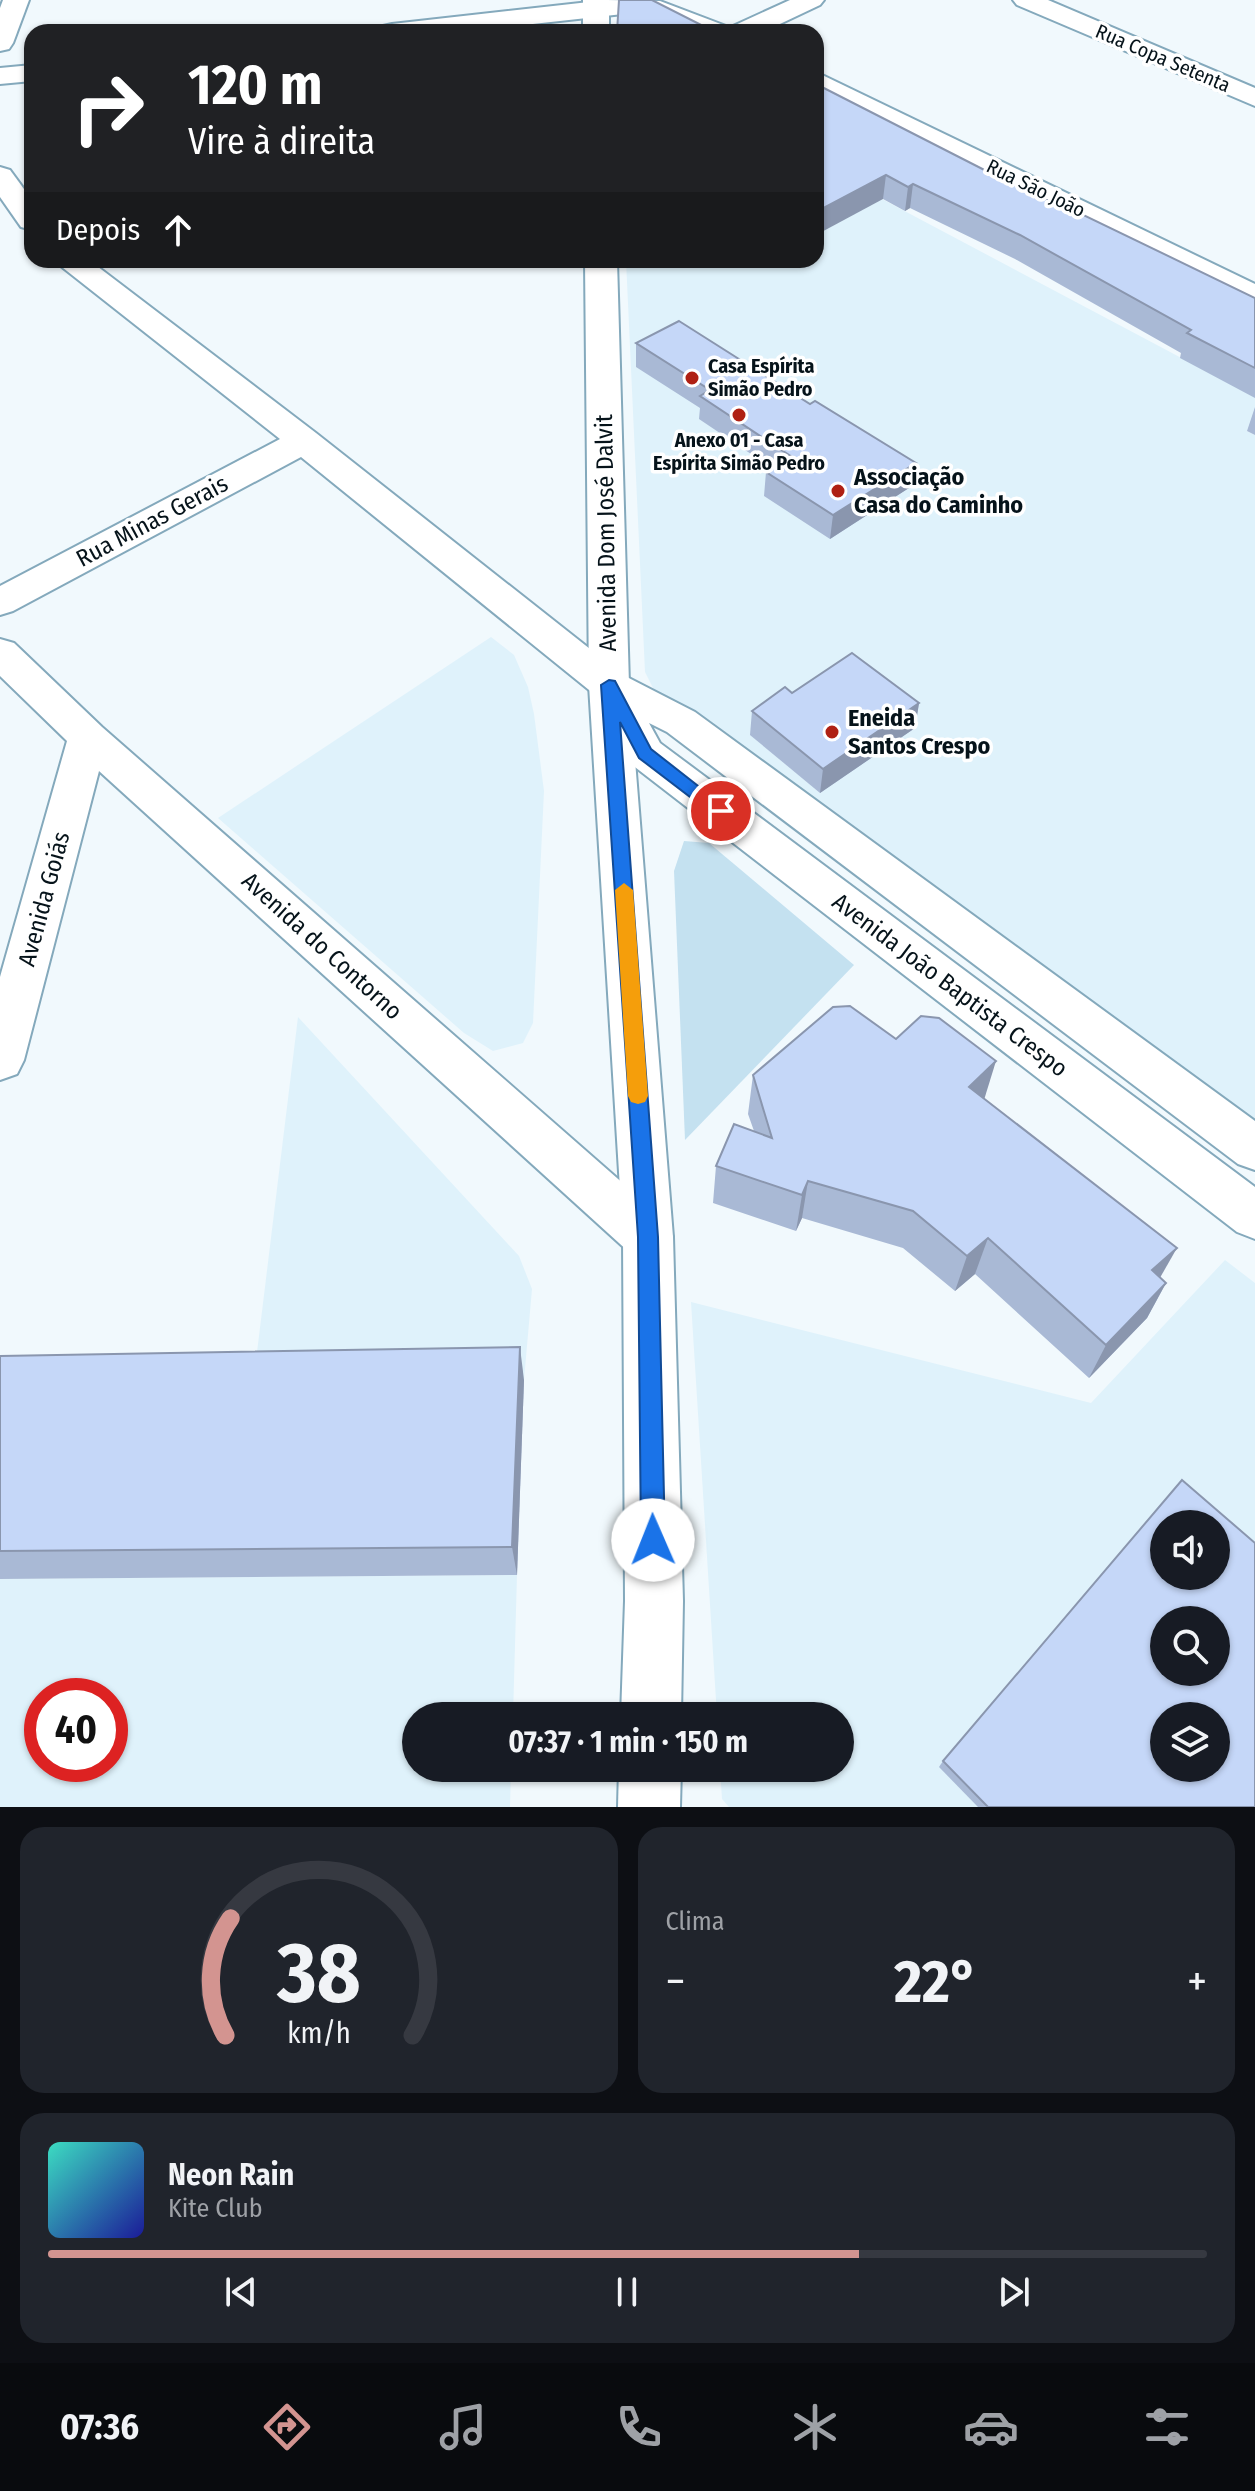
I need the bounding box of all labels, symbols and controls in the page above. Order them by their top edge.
street label: Rua Copa Setenta [1092,19,1234,97]
text: 120 m [188,52,323,119]
icon: right [56,56,160,160]
text: Vire à direita [188,120,375,164]
street label: Rua São João [983,154,1089,222]
icon: ahead [156,208,200,252]
text: Depois [56,212,140,248]
place label: Casa Espírita Simão Pedro [708,354,814,401]
marker: Casa Espírita Simão Pedro [683,369,701,387]
marker: Anexo 01 - Casa Espírita Simão Pedro [730,406,748,424]
street label: Avenida Dom José Dalvit [590,414,622,652]
place label: Anexo 01 - Casa Espírita Simão Pedro [653,428,825,475]
place label: Associação Casa do Caminho [853,463,1023,519]
street label: Rua Minas Gerais [71,469,233,573]
marker: Associação Casa do Caminho [829,482,847,500]
place label: Eneida Santos Crespo [848,704,990,760]
marker: Eneida Santos Crespo [823,723,841,741]
pin [687,777,755,845]
icon: arrive [699,789,743,833]
street label: Avenida Goiás [13,829,75,969]
street label: Avenida do Contorno [236,867,408,1025]
street label: Avenida João Baptista Crespo [827,887,1073,1083]
position arrow [611,1498,695,1582]
map controls [1150,1510,1230,1782]
button: sound [1150,1510,1230,1590]
button: search [1150,1606,1230,1686]
speed limit sign: 40 [24,1678,128,1782]
button: layers [1150,1702,1230,1782]
text: 07:37 · 1 min · 150 m [508,1724,748,1760]
text: Clima [666,1906,725,1937]
text: 38 [276,1924,360,2024]
text: 22° [894,1946,978,2018]
text: − [666,1955,685,2008]
text: + [1187,1955,1207,2008]
text: km/h [287,2016,351,2051]
text: Neon Rain [168,2157,294,2193]
text: Kite Club [168,2193,263,2224]
icon: previous [219,2270,263,2314]
icon: pause [605,2270,649,2314]
icon: next [992,2270,1036,2314]
icon: directions [259,2399,315,2455]
icon: music [435,2399,491,2455]
icon: phone [611,2399,667,2455]
icon: climate [787,2399,843,2455]
icon: car [963,2399,1019,2455]
icon: filters [1139,2399,1195,2455]
text: 07:36 [60,2405,139,2449]

